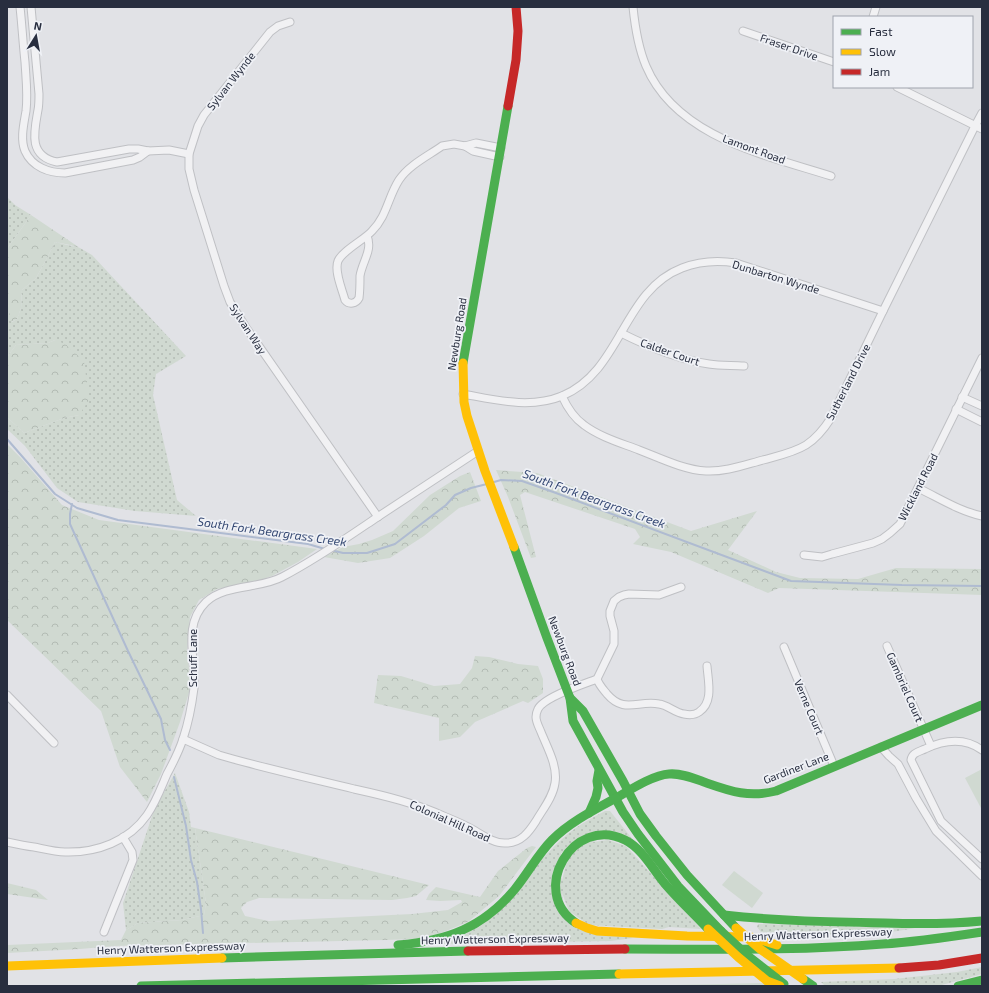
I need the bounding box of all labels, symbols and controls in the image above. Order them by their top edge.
north arrow [16,16,56,56]
legend [833,16,973,88]
text: N [33,19,43,33]
text: Fast [869,24,893,38]
street label: Fraser Drive [758,31,820,63]
text: Slow [869,44,896,58]
street label: Sylvan Wynde [204,49,257,112]
text: Jam [869,64,890,78]
street label: Lamont Road [721,131,787,166]
street label: Dunbarton Wynde [731,257,821,296]
street label: Newburg Road [444,297,469,371]
street label: Sylvan Way [227,301,270,357]
street label: Calder Court [639,335,702,368]
street label: Sutherland Drive [823,341,872,422]
street label: Wickland Road [895,451,940,523]
water label: South Fork Beargrass Creek [521,466,667,530]
water label: South Fork Beargrass Creek [197,514,348,548]
street label: Newburg Road [546,614,585,687]
street label: Schuff Lane [186,629,199,687]
street label: Gambriel Court [884,650,927,724]
street label: Verne Court [792,677,827,736]
street label: Gardiner Lane [761,749,831,786]
street label: Colonial Hill Road [408,797,492,844]
street label: Henry Watterson Expressway [744,924,892,943]
street label: Henry Watterson Expressway [421,931,569,946]
street label: Henry Watterson Expressway [97,938,245,957]

